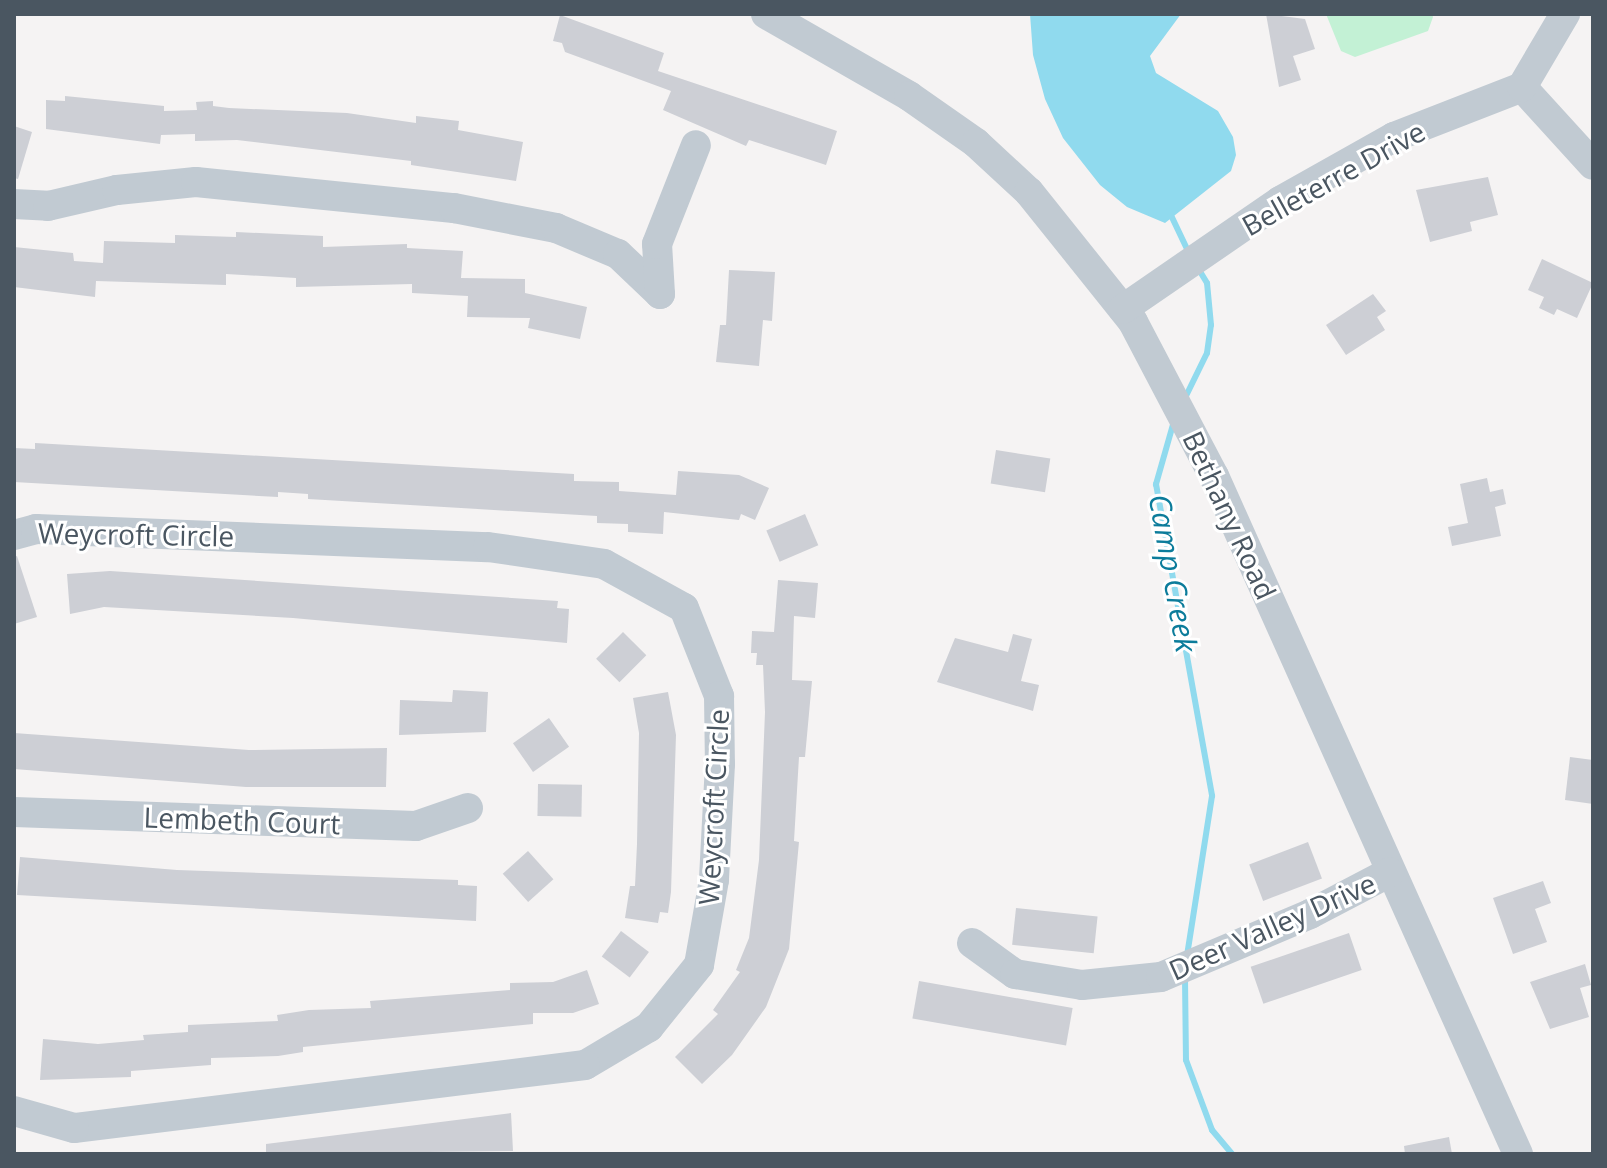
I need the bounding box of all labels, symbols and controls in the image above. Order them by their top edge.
street label: Belleterre Drive [1236,114,1430,242]
street label: Bethany Road [1176,426,1284,604]
water label: Camp Creek [1141,491,1205,655]
street label: Weycroft Circle [38,515,234,553]
street label: Weycroft Circle [691,708,735,906]
street label: Lembeth Court [143,800,341,840]
street label: Deer Valley Drive [1164,865,1380,987]

